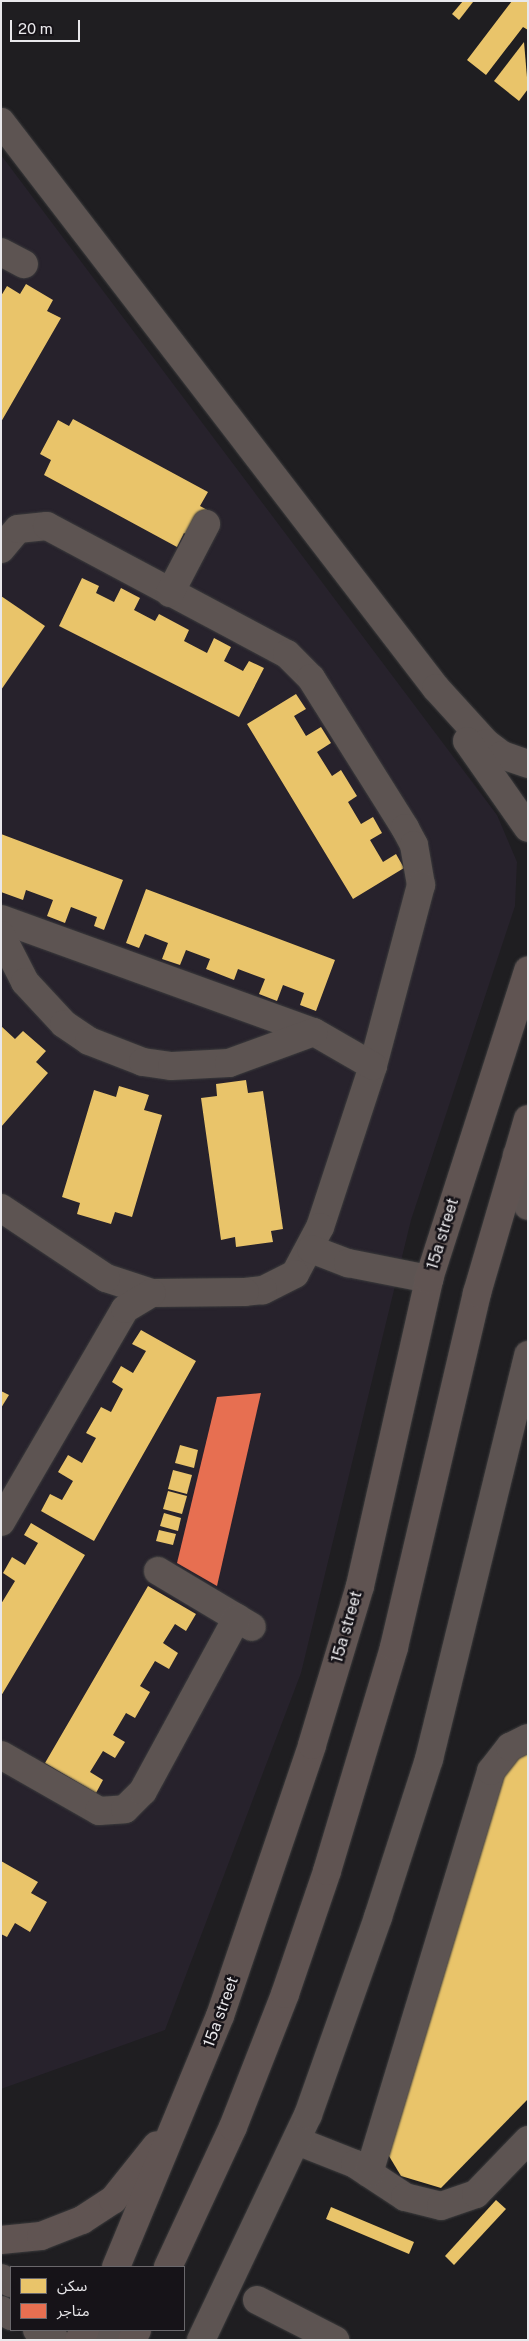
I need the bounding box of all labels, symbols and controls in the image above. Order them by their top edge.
scale bar [12,10,82,42]
text: 20 m [18,20,53,37]
street label: 15a street [423,1196,463,1272]
street label: 15a street [328,1589,366,1665]
street label: 15a street [199,1974,243,2050]
legend [10,2266,185,2331]
text: سكن [57,2277,87,2294]
text: متاجر [57,2302,90,2319]

